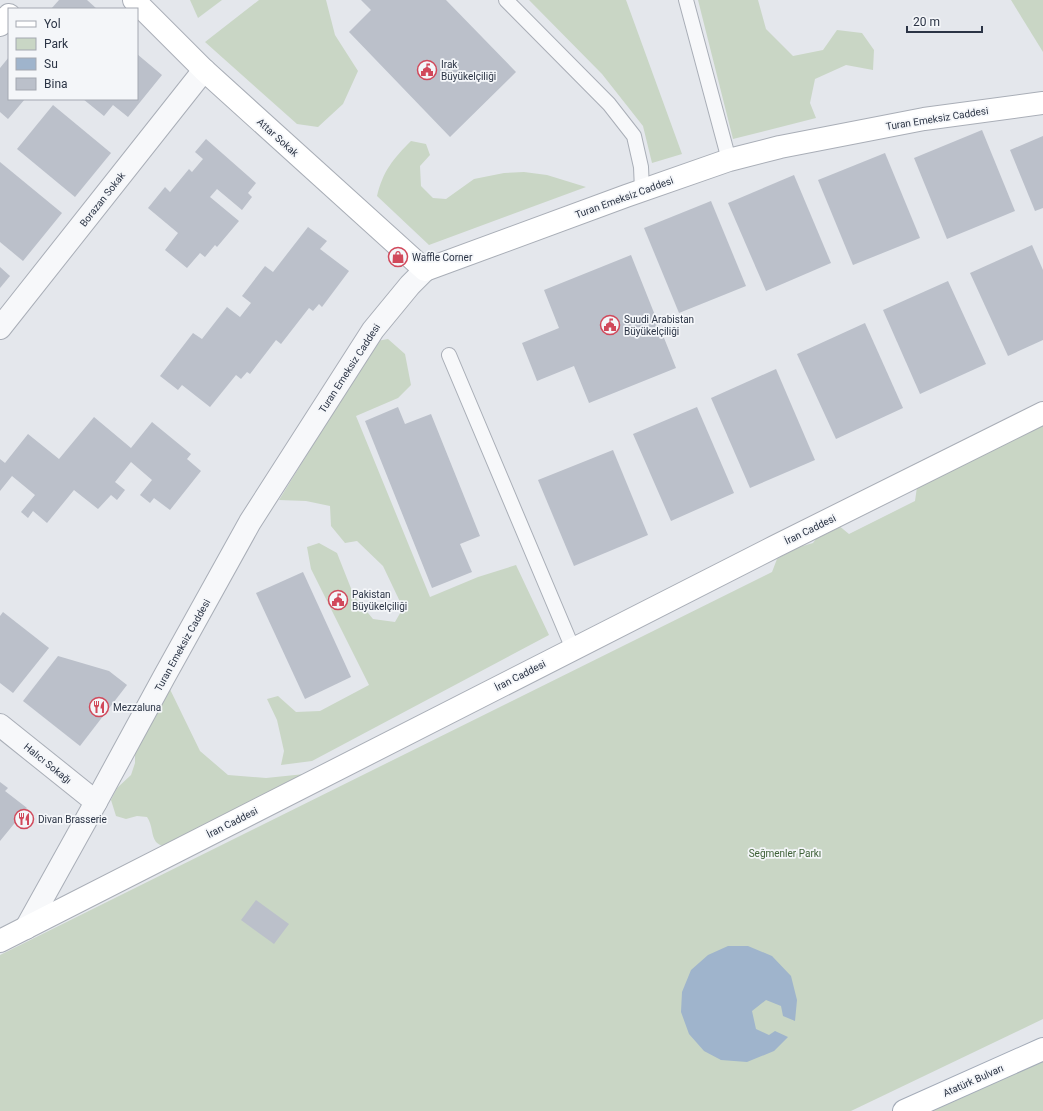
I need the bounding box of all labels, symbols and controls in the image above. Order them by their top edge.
legend [8,8,138,100]
scale bar [907,8,982,34]
text: 20 m [913,15,940,29]
text: Yol [44,17,61,31]
text: Park [44,37,69,51]
text: Su [44,57,58,71]
public building icon: Irak Büyükelçiliği [416,59,438,81]
place label: Irak Büyükelçiliği [441,59,496,82]
text: Bina [44,77,68,91]
street label: Turan Emeksiz Caddesi [885,105,989,132]
street label: Attar Sokak [255,116,301,159]
street label: Borazan Sokak [78,169,128,229]
street label: Turan Emeksiz Caddesi [574,175,675,220]
shop icon: Waffle Corner [387,246,409,268]
place label: Waffle Corner [412,252,473,263]
public building icon: Suudi Arabistan Büyükelçiliği [599,314,621,336]
place label: Suudi Arabistan Büyükelçiliği [624,314,694,337]
street label: Turan Emeksiz Caddesi [317,322,382,415]
street label: İran Caddesi [782,511,838,547]
public building icon: Pakistan Büyükelçiliği [327,589,349,611]
place label: Pakistan Büyükelçiliği [352,589,407,612]
street label: Turan Emeksiz Caddesi [153,597,212,693]
street label: İran Caddesi [493,657,547,693]
restaurant icon: Mezzaluna [88,696,110,718]
place label: Mezzaluna [113,702,161,713]
street label: Halıcı Sokağı [22,741,74,786]
street label: İran Caddesi [205,804,259,840]
restaurant icon: Divan Brasserie [13,808,35,830]
place label: Divan Brasserie [38,814,107,825]
park label: Seğmenler Parkı [749,848,821,859]
street label: Atatürk Bulvarı [941,1062,1005,1099]

